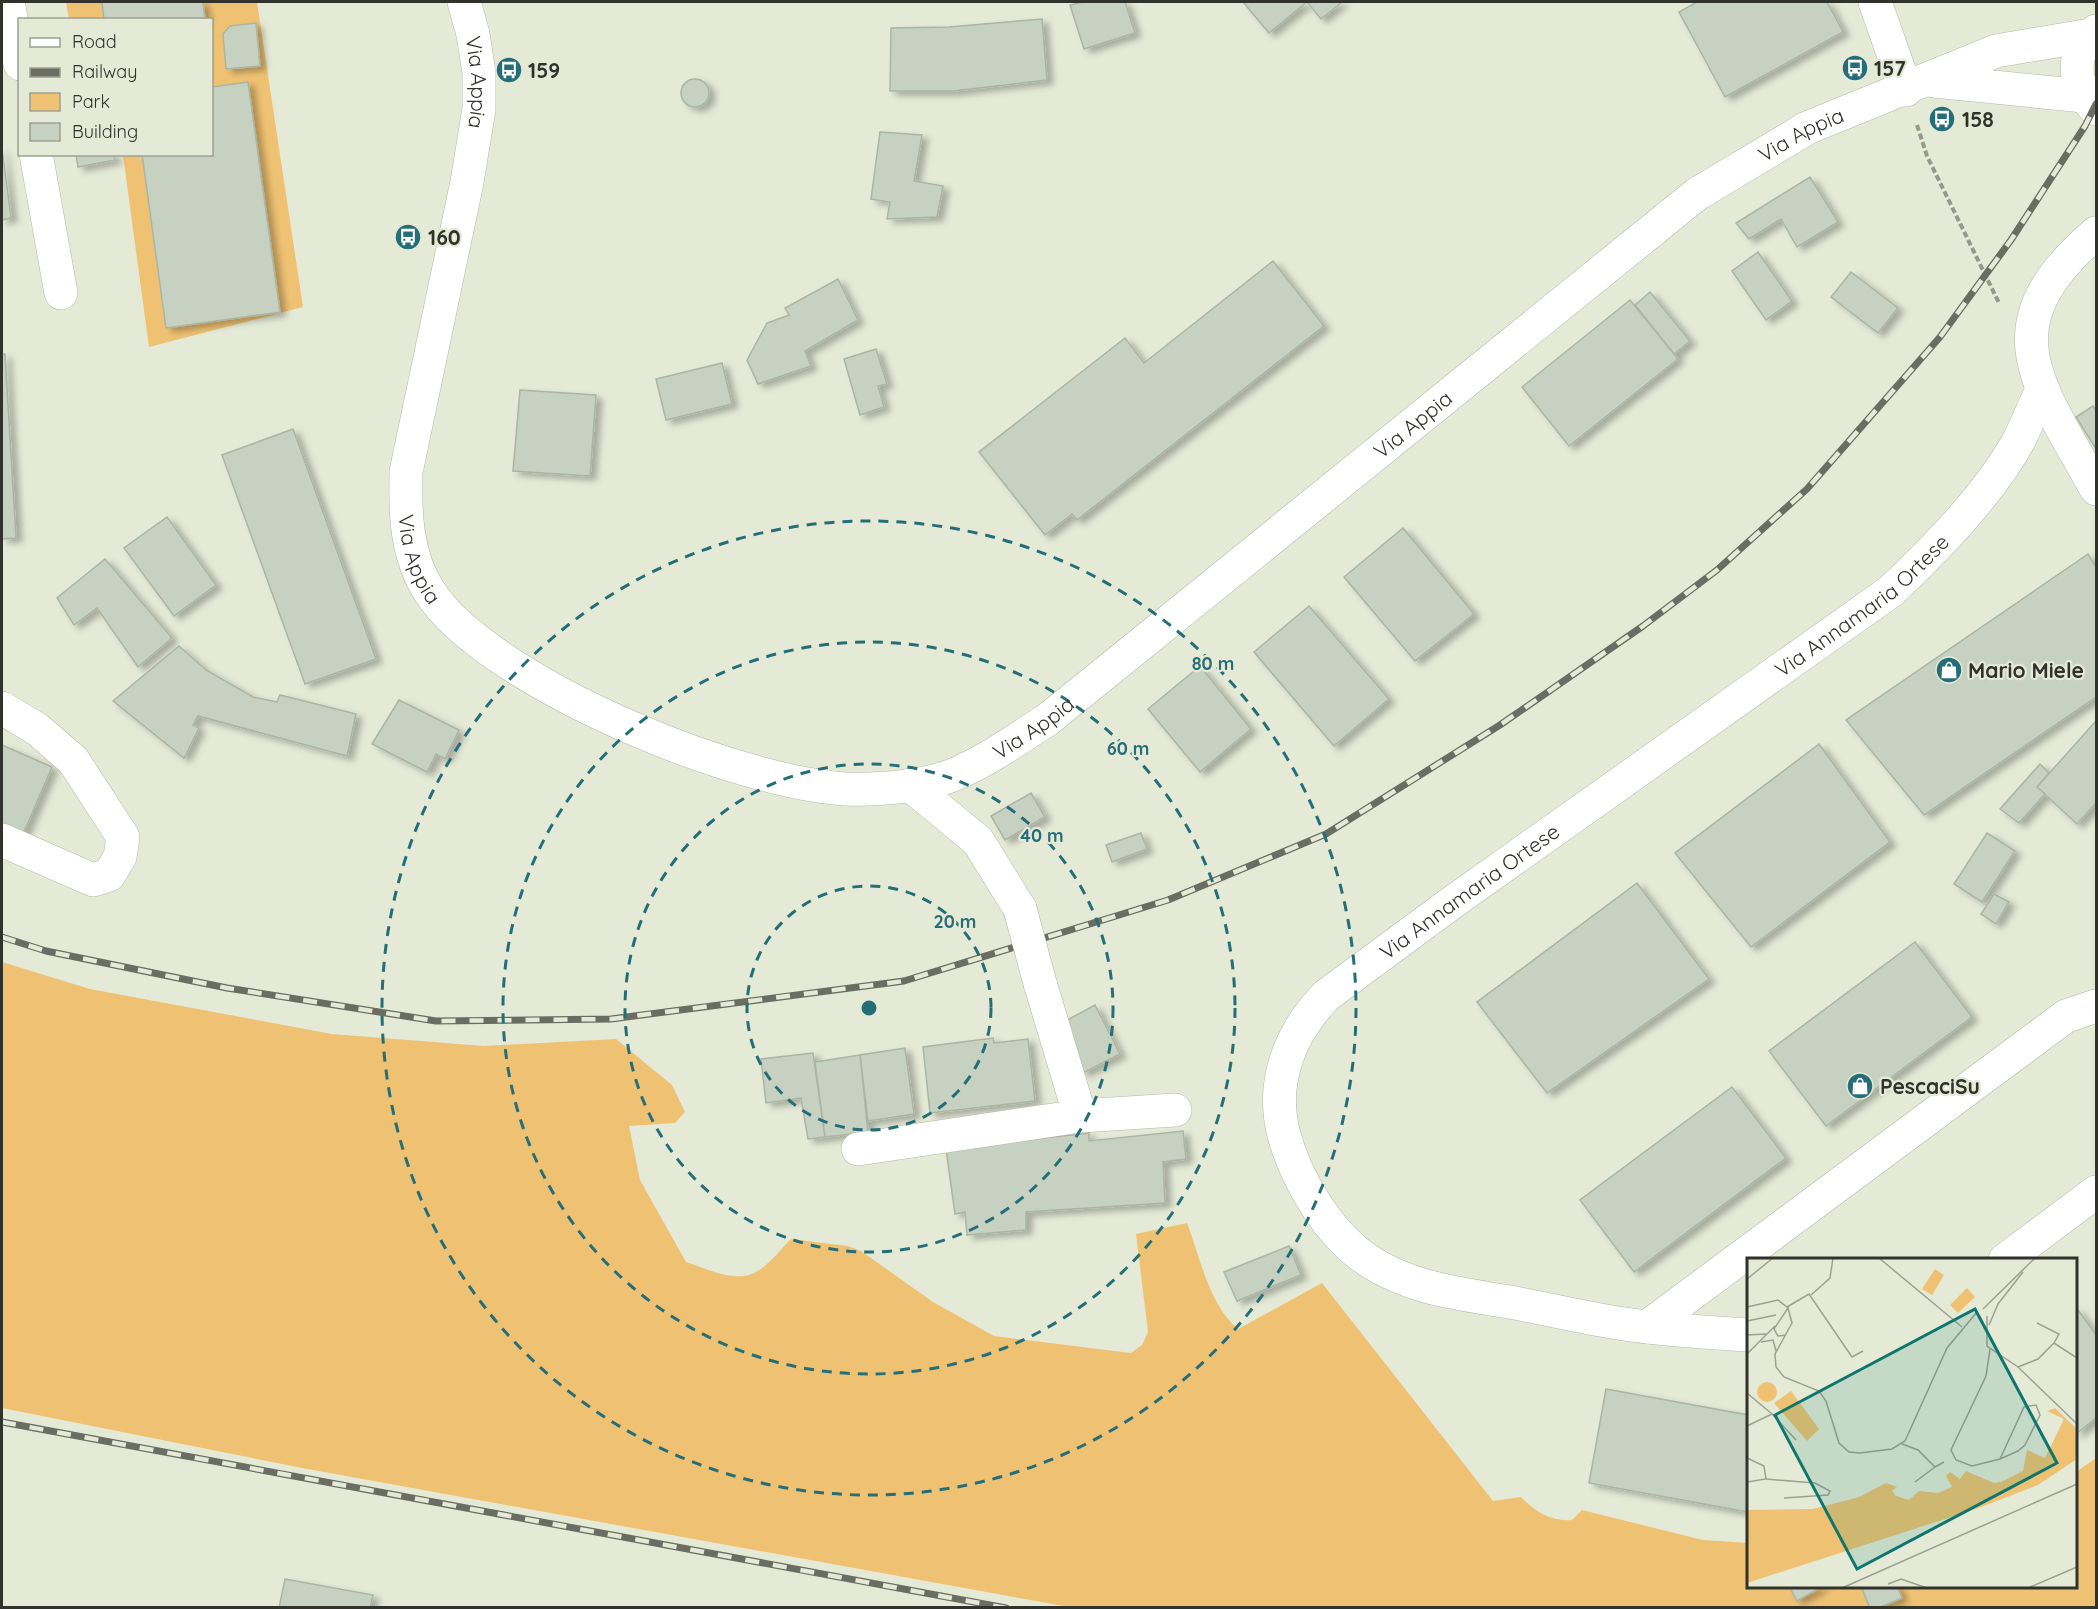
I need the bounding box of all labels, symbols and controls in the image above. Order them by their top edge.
legend [18,18,213,156]
text: Road [72,30,117,53]
street label: Via Appia [460,34,492,131]
bus stop icon: 157 [1840,53,1870,83]
bus stop icon: 159 [494,55,524,85]
place label: 157 [1874,55,1906,81]
place label: 159 [528,57,560,83]
text: Railway [72,60,138,83]
text: Park [72,90,110,113]
street label: Via Appia [1753,101,1847,167]
bus stop icon: 158 [1927,104,1957,134]
place label: 158 [1962,106,1994,132]
text: Building [72,120,138,143]
bus stop icon: 160 [393,222,423,252]
place label: 160 [428,224,461,250]
street label: Via Appia [1368,385,1457,464]
street label: Via Appia [393,513,447,609]
street label: Via Annamaria Ortese [1770,529,1954,682]
text: 80 m [1192,652,1234,675]
shop icon: Mario Miele [1934,655,1964,685]
place label: Mario Miele [1968,657,2084,683]
street label: Via Appia [988,691,1079,765]
text: 60 m [1107,737,1149,760]
street label: Via Annamaria Ortese [1374,818,1564,965]
text: 40 m [1020,824,1064,847]
text: 20 m [934,910,976,933]
centre of rings [859,998,879,1018]
shop icon: PescaciSu [1845,1071,1875,1101]
place label: PescaciSu [1880,1073,1980,1099]
inset map [1747,1258,2077,1588]

